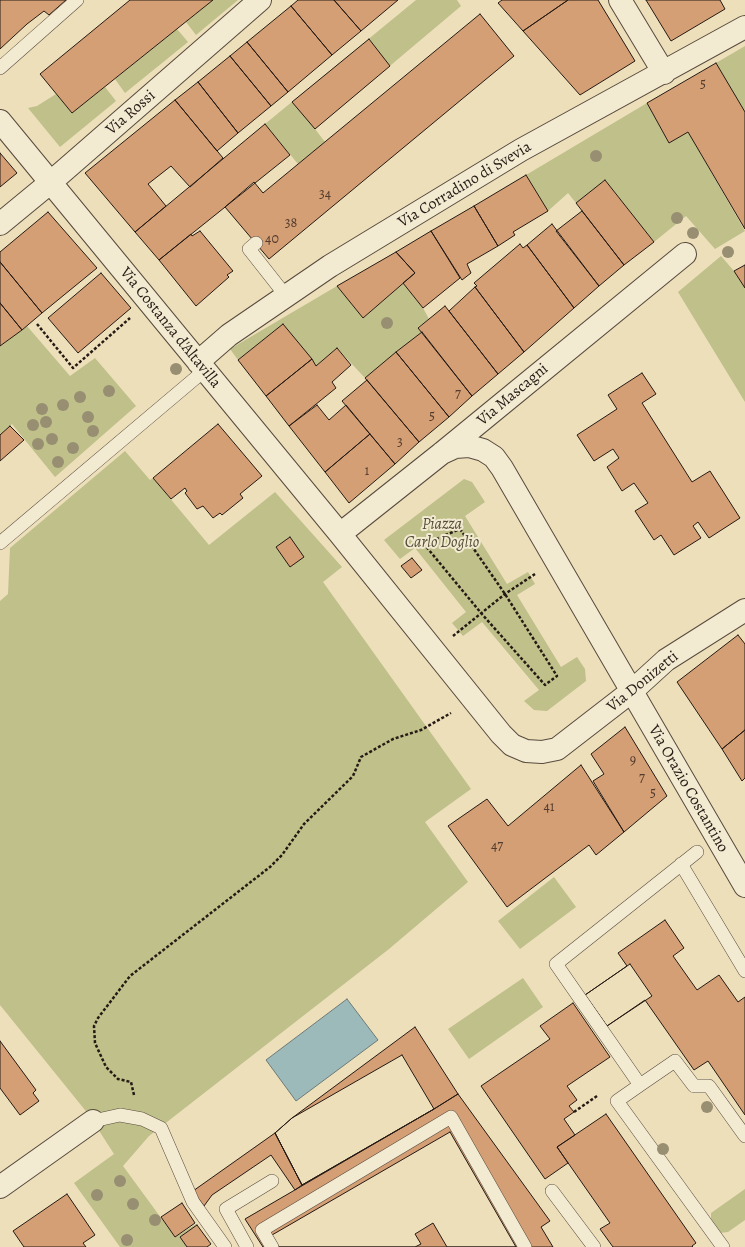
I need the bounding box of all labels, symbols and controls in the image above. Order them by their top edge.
house number: 5 [700,77,706,93]
street label: Via Rossi [102,86,160,140]
street label: Via Corradino di Svevia [395,138,535,232]
house number: 34 [319,187,331,203]
house number: 38 [285,216,297,232]
house number: 40 [265,232,279,248]
street label: Via Costanza d'Altavilla [115,264,225,392]
street label: Via Mascagni [474,360,552,430]
house number: 7 [455,387,461,403]
house number: 5 [429,409,435,425]
house number: 3 [397,435,403,451]
house number: 1 [365,464,369,480]
park label: Piazza Carlo Doglio [405,515,479,553]
street label: Via Donizetti [603,647,683,717]
street label: Via Orazio Costantino [644,722,732,856]
house number: 9 [630,753,636,769]
house number: 7 [639,771,645,787]
house number: 5 [650,786,656,802]
house number: 41 [543,800,555,816]
house number: 47 [491,839,503,855]

